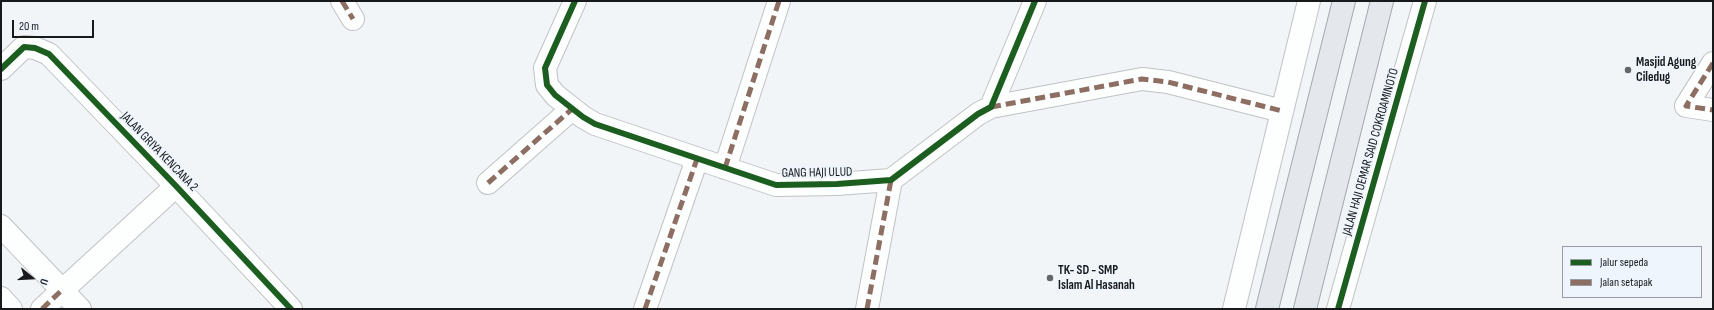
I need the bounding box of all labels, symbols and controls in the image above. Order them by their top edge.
scale bar [14,12,96,38]
text: 20 m [19,19,39,34]
place label: Masjid Agung Ciledug [1636,55,1696,86]
marker: Masjid Agung Ciledug [1623,65,1633,75]
street label: JALAN HAJI OEMAR SAID COKROAMINOTO [1340,67,1402,237]
street label: JALAN GRIYA KENCANA 2 [117,109,201,195]
street label: GANG HAJI ULUD [781,165,853,181]
legend [1562,246,1702,298]
text: Jalur sepeda [1600,255,1648,270]
north arrow [12,258,52,298]
place label: TK- SD - SMP Islam Al Hasanah [1058,263,1135,294]
marker: TK- SD - SMP Islam Al Hasanah [1045,273,1055,283]
text: Jalan setapak [1600,275,1652,290]
text: U [37,277,51,287]

